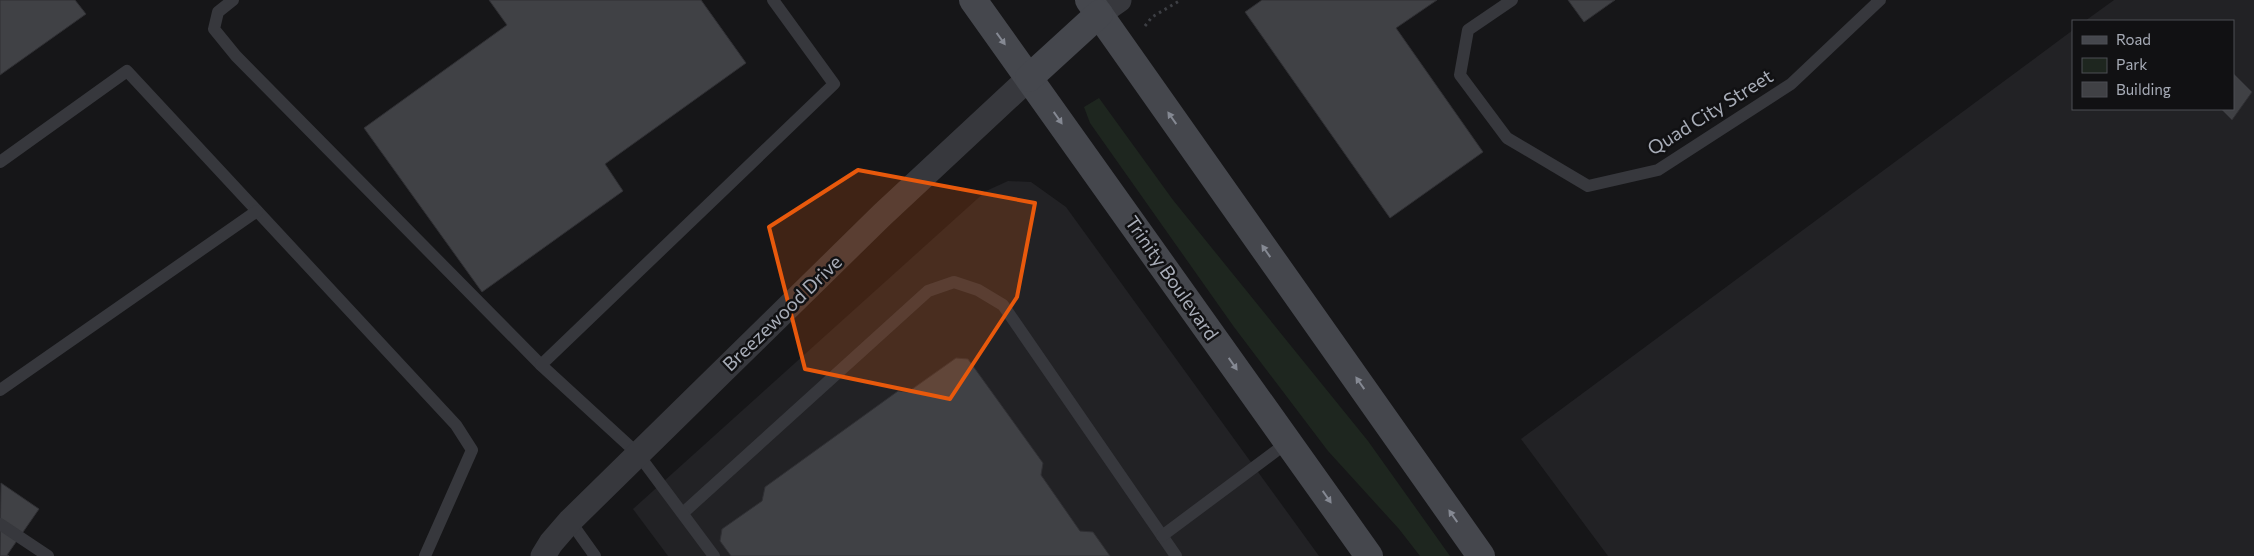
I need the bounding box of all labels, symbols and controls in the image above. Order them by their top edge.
legend [2072,20,2234,110]
text: Road [2116,30,2151,48]
one-way arrow [996,32,1006,46]
text: Park [2116,55,2147,73]
street label: Quad City Street [1643,64,1777,159]
text: Building [2116,80,2171,98]
one-way arrow [1053,111,1063,125]
one-way arrow [1167,111,1177,125]
street label: Trinity Boulevard [1121,211,1224,344]
one-way arrow [1261,244,1271,257]
street label: Breezewood Drive [717,250,846,375]
one-way arrow [1228,358,1238,371]
one-way arrow [1355,377,1365,390]
one-way arrow [1322,490,1332,504]
one-way arrow [1448,509,1458,523]

